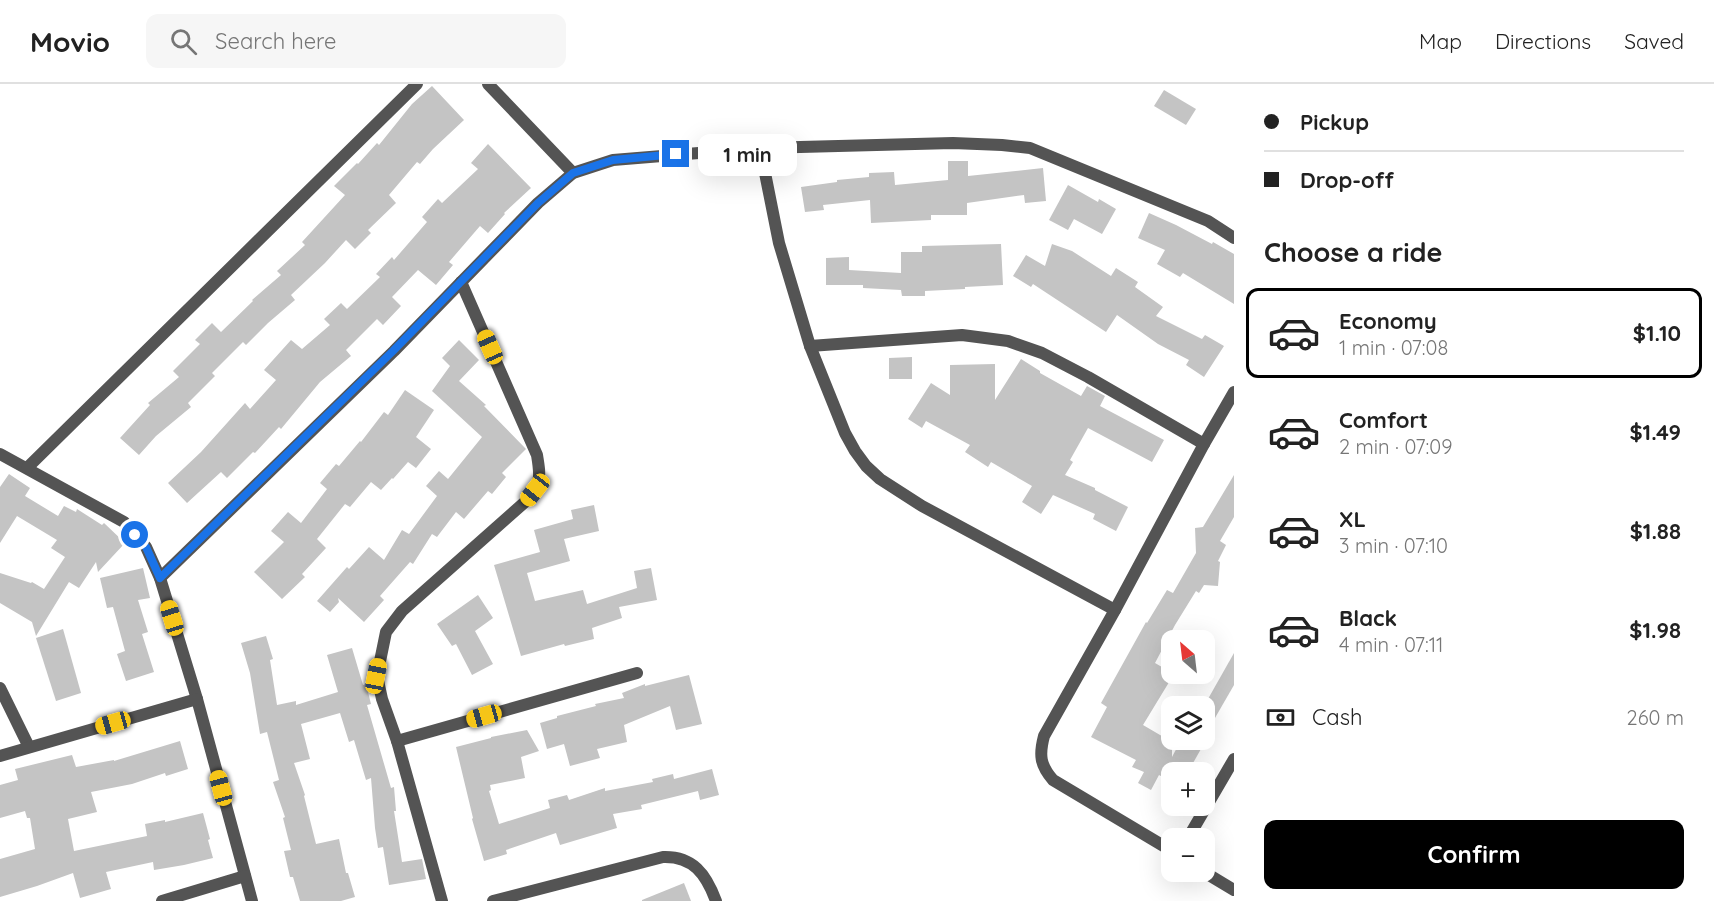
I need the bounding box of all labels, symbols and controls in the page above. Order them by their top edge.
search box [146,14,566,68]
text: Movio [30,24,110,59]
icon: search [167,25,200,58]
text: Search here [215,27,337,55]
text: Map [1419,28,1462,54]
text: Directions [1495,28,1591,54]
text: Saved [1624,28,1684,54]
text: Pickup [1300,108,1369,136]
callout: 1 min [697,133,796,175]
route end [662,140,689,167]
text: 1 min [723,142,772,167]
text: Drop-off [1300,166,1394,194]
text: Choose a ride [1264,235,1442,269]
icon: car [1267,306,1321,360]
text: Economy [1339,307,1437,335]
text: $1.10 [1633,319,1681,347]
car [474,327,506,367]
text: 1 min · 07:08 [1339,335,1448,360]
icon: car [1267,405,1321,459]
text: Comfort [1339,406,1428,434]
text: $1.49 [1629,418,1681,446]
text: 2 min · 07:09 [1339,434,1452,459]
car [517,470,553,510]
icon: car [1267,504,1321,558]
text: XL [1339,505,1366,533]
text: $1.88 [1630,517,1681,545]
route start [121,521,148,548]
text: 3 min · 07:10 [1339,533,1448,558]
car [158,598,186,638]
icon: car [1267,603,1321,657]
text: Black [1339,604,1397,632]
text: $1.98 [1629,616,1681,644]
north arrow [1161,630,1215,684]
map controls [1161,630,1215,882]
text: 4 min · 07:11 [1339,632,1444,657]
car [364,657,388,695]
button: layers [1161,696,1215,750]
icon: cash [1264,701,1297,734]
car [464,702,504,730]
text: Cash [1312,703,1363,731]
text: 260 m [1627,705,1684,730]
car [93,709,133,737]
button: + [1161,762,1215,816]
car [208,768,234,808]
button: Confirm [1264,820,1684,889]
button: − [1161,828,1215,882]

